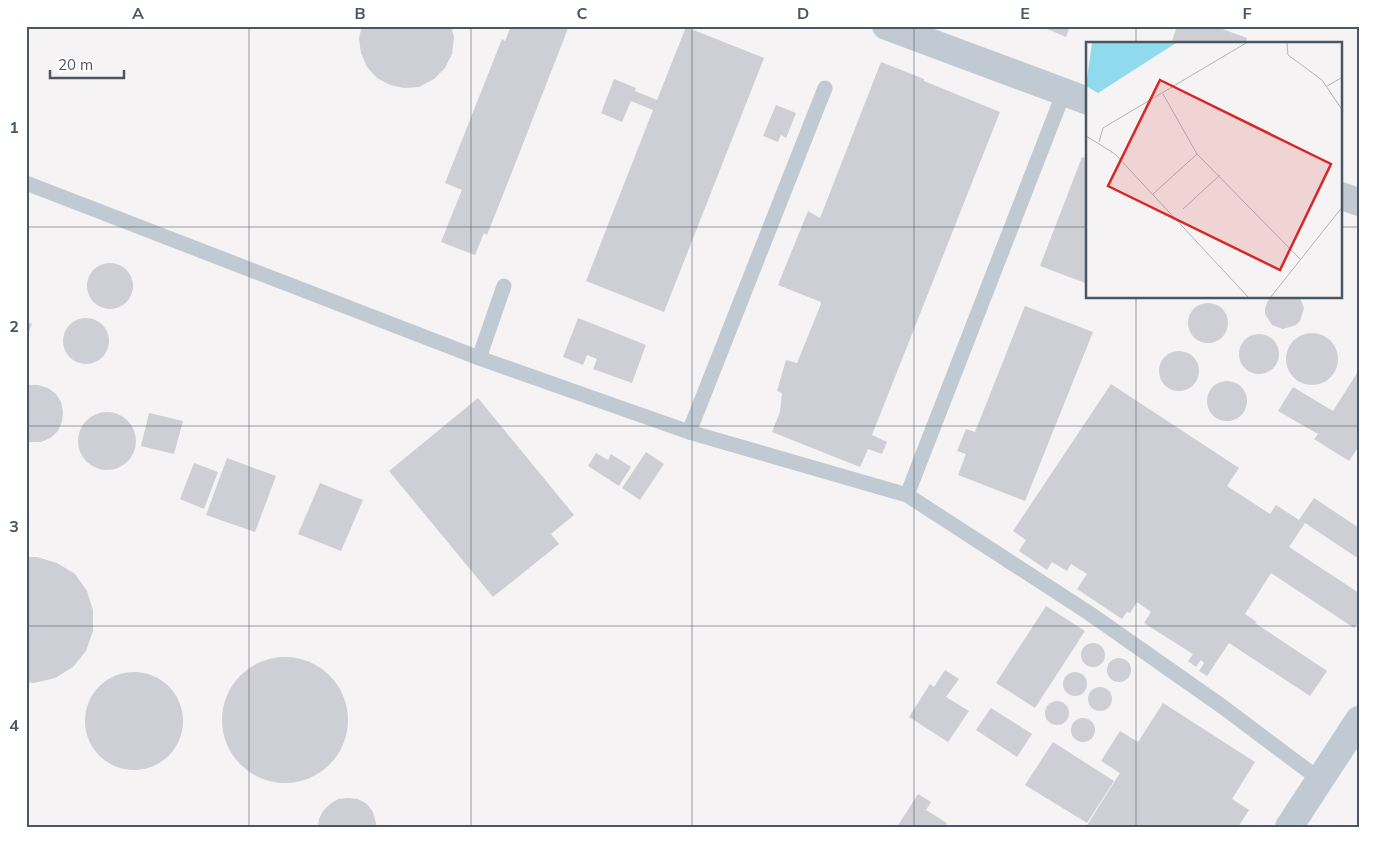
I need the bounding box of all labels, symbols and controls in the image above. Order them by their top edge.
text: A [132,3,144,23]
text: B [354,3,366,23]
text: C [577,3,588,23]
text: D [797,3,809,23]
text: E [1020,3,1030,23]
text: F [1242,3,1252,23]
inset map [1086,42,1342,299]
scale bar [50,48,124,80]
text: 20 m [58,55,93,74]
text: 1 [9,117,19,137]
text: 2 [9,316,19,336]
text: 3 [9,516,19,536]
text: 4 [9,715,19,735]

